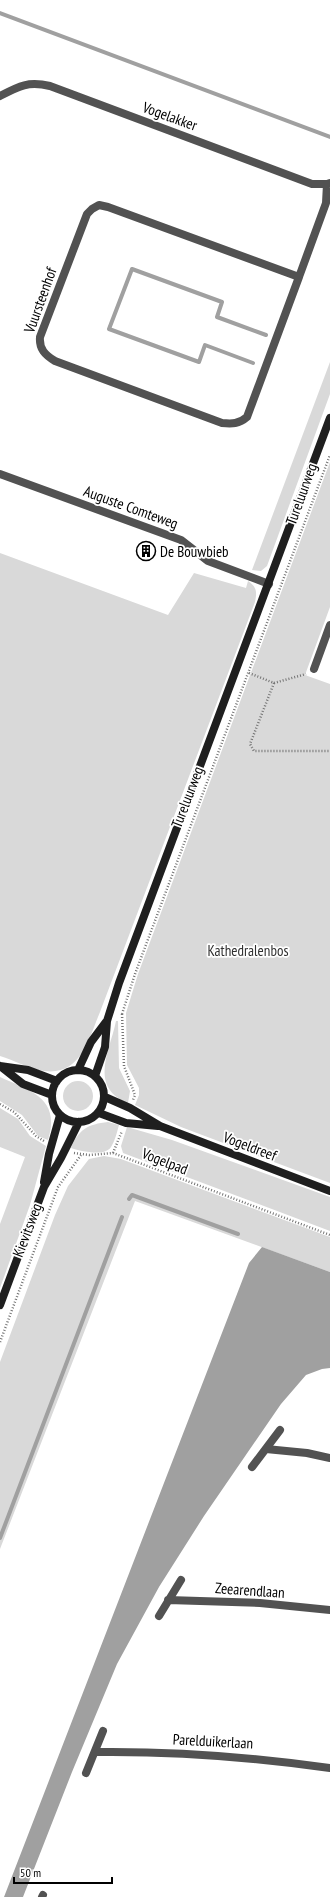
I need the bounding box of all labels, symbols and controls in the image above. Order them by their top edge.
street label: Vogelakker [139,97,201,135]
street label: Vuursteenhof [19,264,61,336]
street label: Tureluurweg [281,461,321,527]
street label: Auguste Comteweg [81,481,181,533]
building icon: De Bouwbieb [135,540,157,562]
place label: De Bouwbieb [160,542,229,561]
street label: Tureluurweg [167,764,207,830]
park label: Kathedralenbos [208,941,288,960]
street label: Vogeldreef [220,1127,280,1165]
street label: Vogelpad [138,1143,191,1178]
street label: Kievitsweg [8,1200,46,1260]
street label: Zeearendlaan [215,1578,285,1602]
street label: Parelduikerlaan [172,1729,254,1753]
scale bar [14,1859,112,1885]
text: 50 m [20,1865,41,1880]

